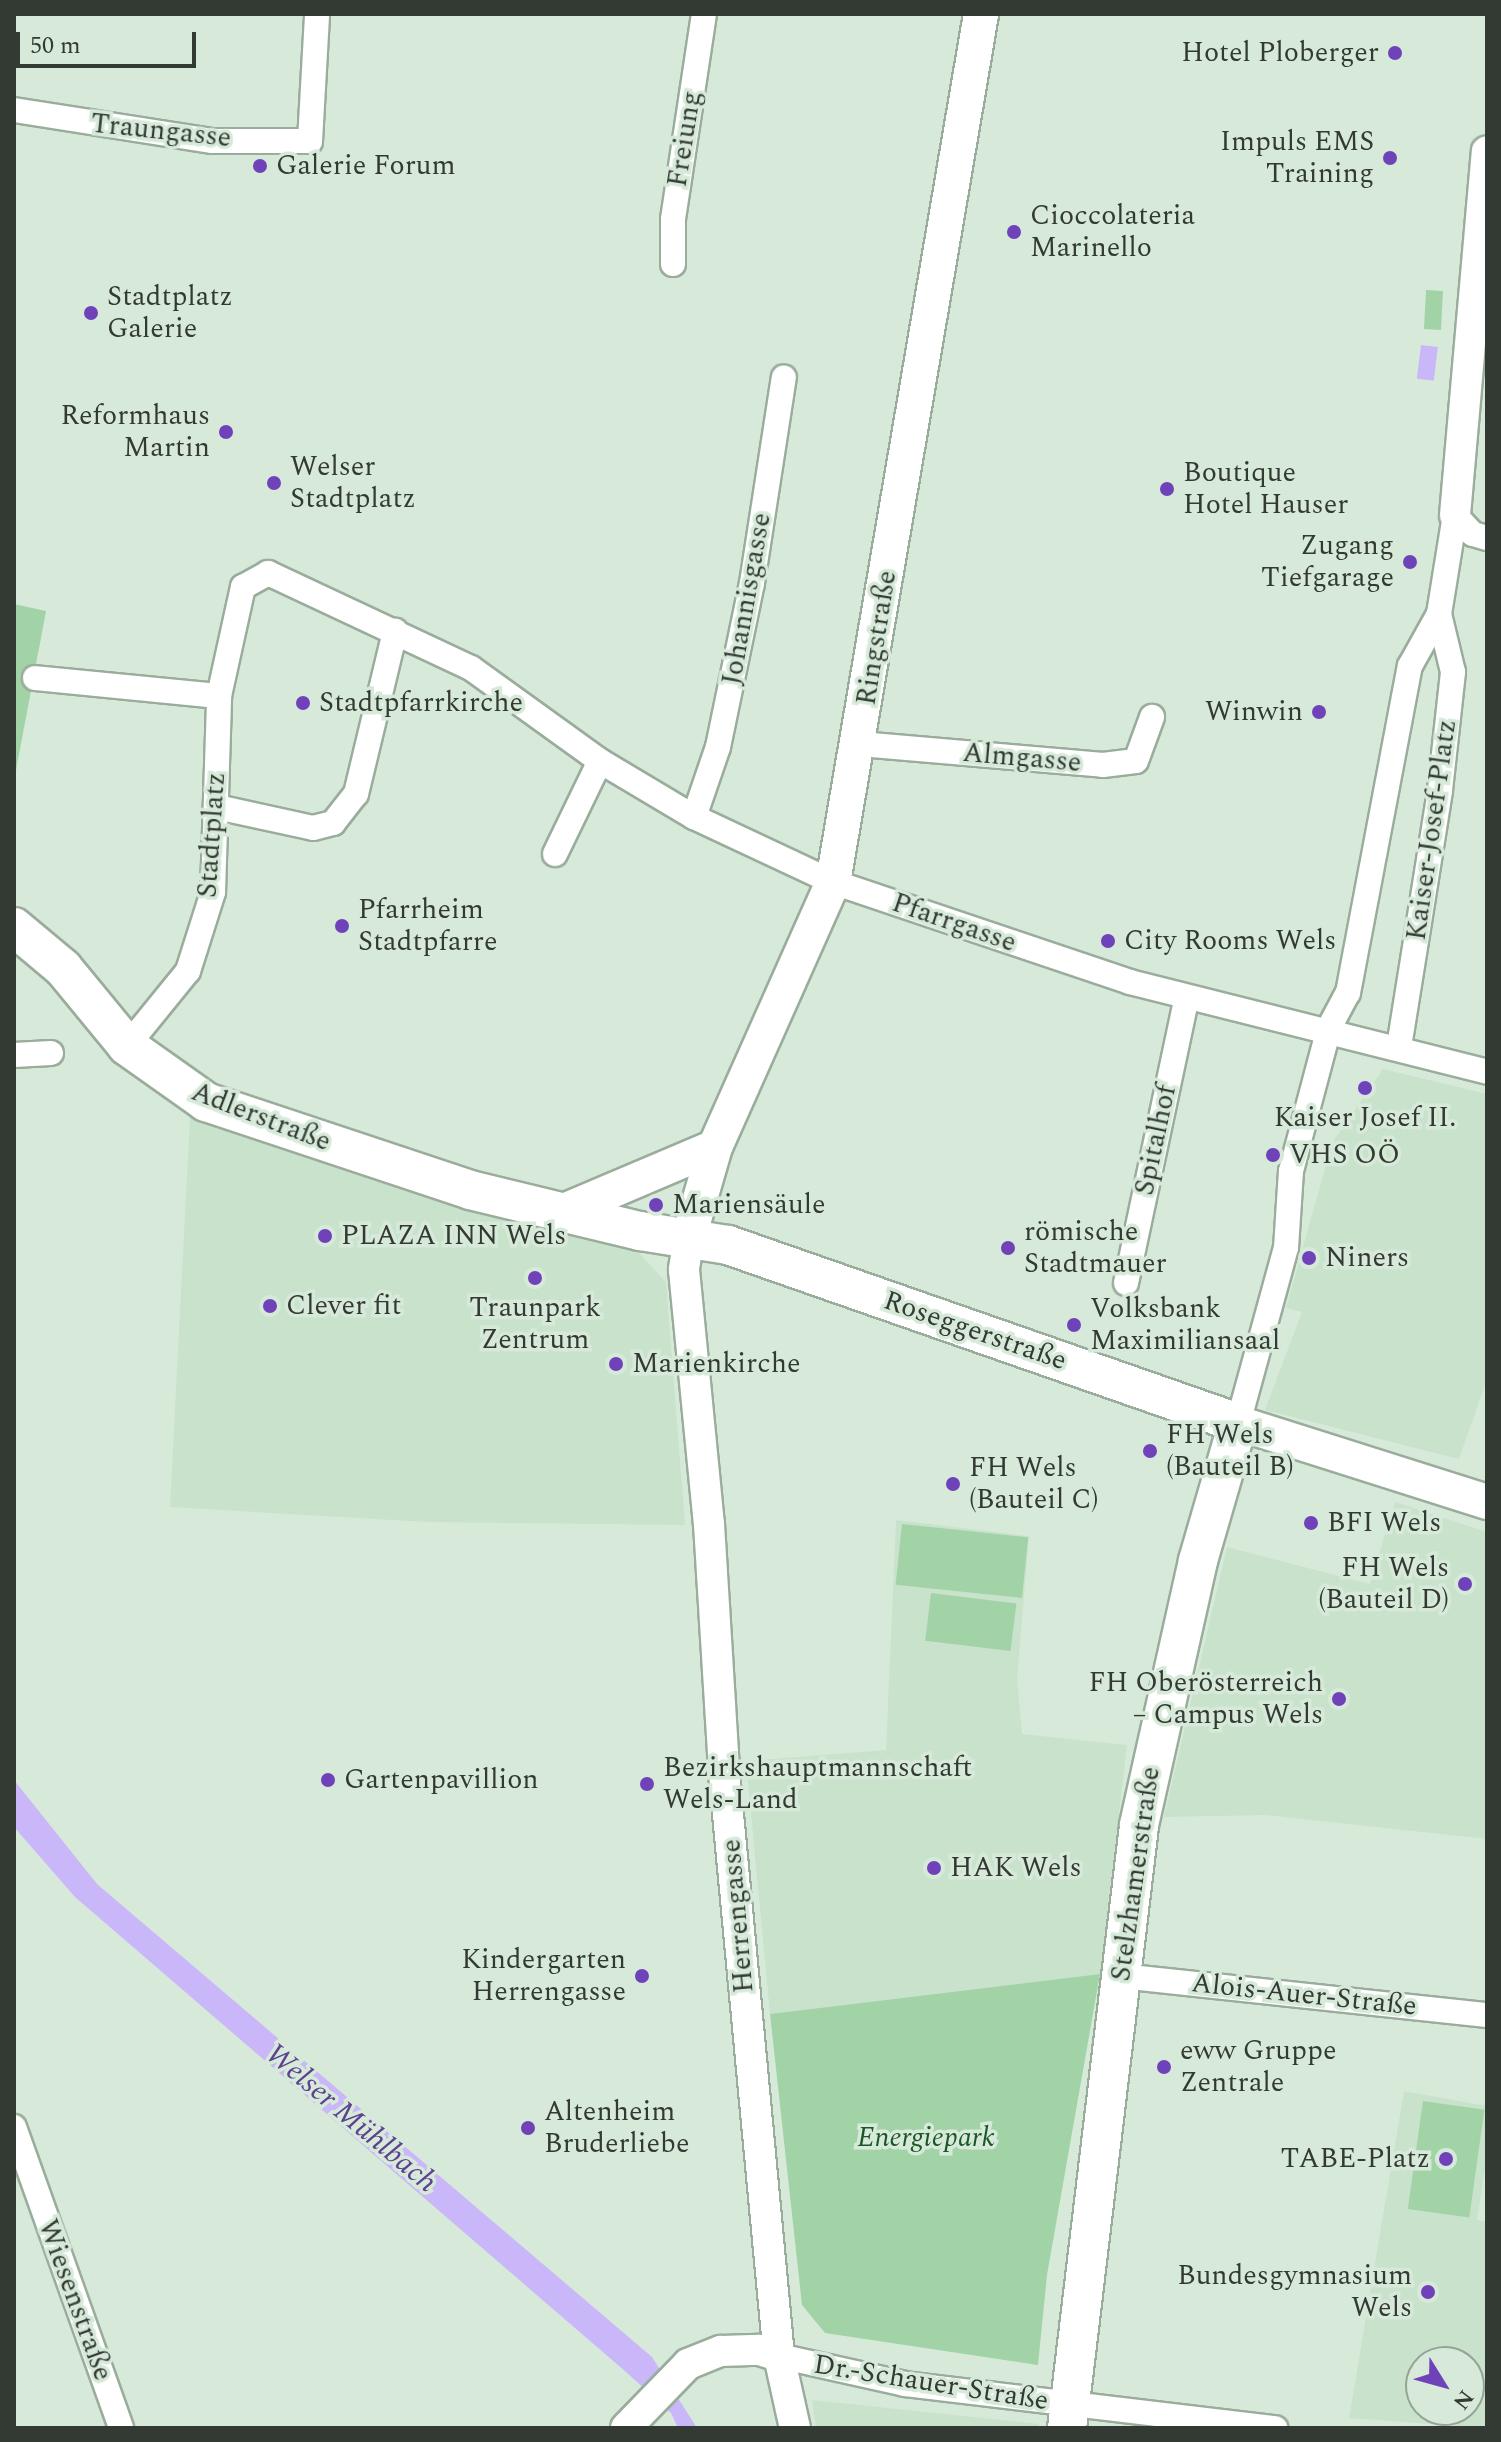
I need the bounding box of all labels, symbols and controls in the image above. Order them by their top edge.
scale bar [20,16,200,66]
text: 50 m [30,28,81,64]
place label: Hotel Ploberger [1181,36,1379,70]
marker: Hotel Ploberger [1386,44,1404,62]
street label: Freiung [661,89,709,189]
street label: Traungasse [89,107,233,155]
place label: Impuls EMS Training [1220,125,1374,191]
place label: Galerie Forum [276,149,456,183]
marker: Impuls EMS Training [1381,149,1399,167]
marker: Galerie Forum [251,157,269,175]
place label: Cioccolateria Marinello [1030,199,1195,265]
marker: Cioccolateria Marinello [1005,223,1023,241]
place label: Stadtplatz Galerie [107,280,233,346]
marker: Stadtplatz Galerie [82,304,100,322]
place label: Reformhaus Martin [60,399,210,465]
marker: Reformhaus Martin [217,423,235,441]
place label: Welser Stadtplatz [290,450,416,516]
place label: Boutique Hotel Hauser [1183,456,1348,522]
marker: Welser Stadtplatz [265,474,283,492]
marker: Boutique Hotel Hauser [1158,480,1176,498]
street label: Johannisgasse [715,510,779,688]
place label: Zugang Tiefgarage [1261,529,1394,595]
marker: Zugang Tiefgarage [1401,553,1419,571]
street label: Ringstraße [850,568,904,708]
place label: Stadtpfarrkirche [319,686,523,720]
marker: Stadtpfarrkirche [294,694,312,712]
place label: Winwin [1205,695,1303,729]
marker: Winwin [1310,703,1328,721]
street label: Kaiser-Josef-Platz [1400,717,1464,943]
street label: Almgasse [961,736,1083,780]
street label: Stadtplatz [191,771,233,899]
street label: Pfarrgasse [887,886,1021,960]
place label: Pfarrheim Stadtpfarre [358,893,498,959]
marker: Pfarrheim Stadtpfarre [333,917,351,935]
place label: City Rooms Wels [1124,924,1336,958]
marker: City Rooms Wels [1099,932,1117,950]
street label: Adlerstraße [187,1075,335,1159]
marker: Kaiser Josef II. [1356,1079,1374,1097]
street label: Spitalhof [1128,1082,1184,1198]
place label: Kaiser Josef II. [1274,1101,1456,1135]
place label: VHS OÖ [1289,1138,1400,1172]
marker: VHS OÖ [1264,1146,1282,1164]
place label: Mariensäule [672,1188,826,1222]
marker: Mariensäule [647,1196,665,1214]
place label: römische Stadtmauer [1024,1215,1167,1281]
place label: PLAZA INN Wels [341,1219,566,1253]
marker: PLAZA INN Wels [316,1227,334,1245]
marker: römische Stadtmauer [999,1239,1017,1257]
place label: Niners [1325,1241,1409,1275]
marker: Niners [1300,1249,1318,1267]
marker: Traunpark Zentrum [526,1269,544,1287]
street label: Roseggerstraße [879,1284,1071,1378]
place label: Clever fit [286,1289,401,1323]
place label: Traunpark Zentrum [469,1291,601,1357]
place label: Volksbank Maximiliansaal [1090,1292,1280,1358]
marker: Clever fit [261,1297,279,1315]
marker: Volksbank Maximiliansaal [1065,1316,1083,1334]
place label: Marienkirche [632,1347,800,1381]
marker: Marienkirche [607,1355,625,1373]
place label: FH Wels (Bauteil B) [1166,1418,1294,1484]
marker: FH Wels (Bauteil B) [1141,1442,1159,1460]
place label: FH Wels (Bauteil C) [969,1451,1099,1517]
marker: FH Wels (Bauteil C) [944,1475,962,1493]
place label: BFI Wels [1327,1506,1441,1540]
marker: BFI Wels [1302,1514,1320,1532]
place label: FH Wels (Bauteil D) [1318,1551,1449,1617]
marker: FH Wels (Bauteil D) [1456,1575,1474,1593]
place label: FH Oberösterreich – Campus Wels [1088,1666,1323,1732]
marker: FH Oberösterreich – Campus Wels [1330,1690,1348,1708]
place label: Bezirkshauptmannschaft Wels-Land [663,1751,972,1817]
place label: Gartenpavillion [344,1763,539,1797]
street label: Stelzhamerstraße [1104,1765,1168,1983]
marker: Gartenpavillion [319,1771,337,1789]
marker: Bezirkshauptmannschaft Wels-Land [638,1775,656,1793]
street label: Herrengasse [715,1838,761,1994]
place label: HAK Wels [950,1851,1082,1885]
marker: HAK Wels [925,1859,943,1877]
place label: Kindergarten Herrengasse [461,1943,626,2009]
street label: Alois-Auer-Straße [1190,1966,1418,2024]
marker: Kindergarten Herrengasse [633,1967,651,1985]
place label: eww Gruppe Zentrale [1180,2034,1336,2100]
water label: Welser Mühlbach [258,2036,444,2200]
marker: eww Gruppe Zentrale [1155,2058,1173,2076]
place label: Altenheim Bruderliebe [544,2095,689,2161]
marker: Altenheim Bruderliebe [519,2119,537,2137]
park label: Energiepark [857,2121,995,2155]
place label: TABE-Platz [1281,2142,1430,2176]
marker: TABE-Platz [1437,2150,1455,2168]
street label: Wiesenstraße [30,2215,120,2385]
place label: Bundesgymnasium Wels [1177,2259,1412,2325]
marker: Bundesgymnasium Wels [1419,2283,1437,2301]
north arrow [1405,2346,1485,2426]
street label: Dr.-Schauer-Straße [811,2348,1051,2418]
text: N [1444,2382,1482,2417]

